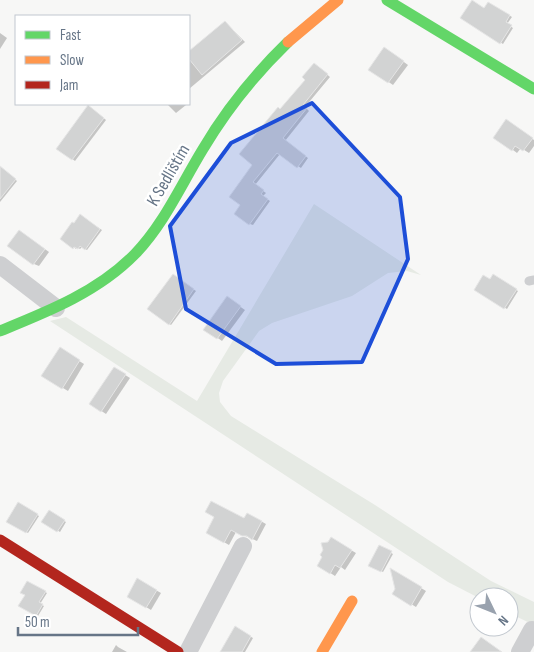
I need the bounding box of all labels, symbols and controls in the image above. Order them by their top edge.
legend [15,15,190,105]
text: Fast [60,26,82,45]
text: Slow [60,51,84,70]
text: Jam [59,76,78,95]
street label: K Sedlištím [142,141,194,210]
north arrow [469,587,519,637]
scale bar [18,604,138,636]
text: N [494,612,512,629]
text: 50 m [25,613,50,632]

